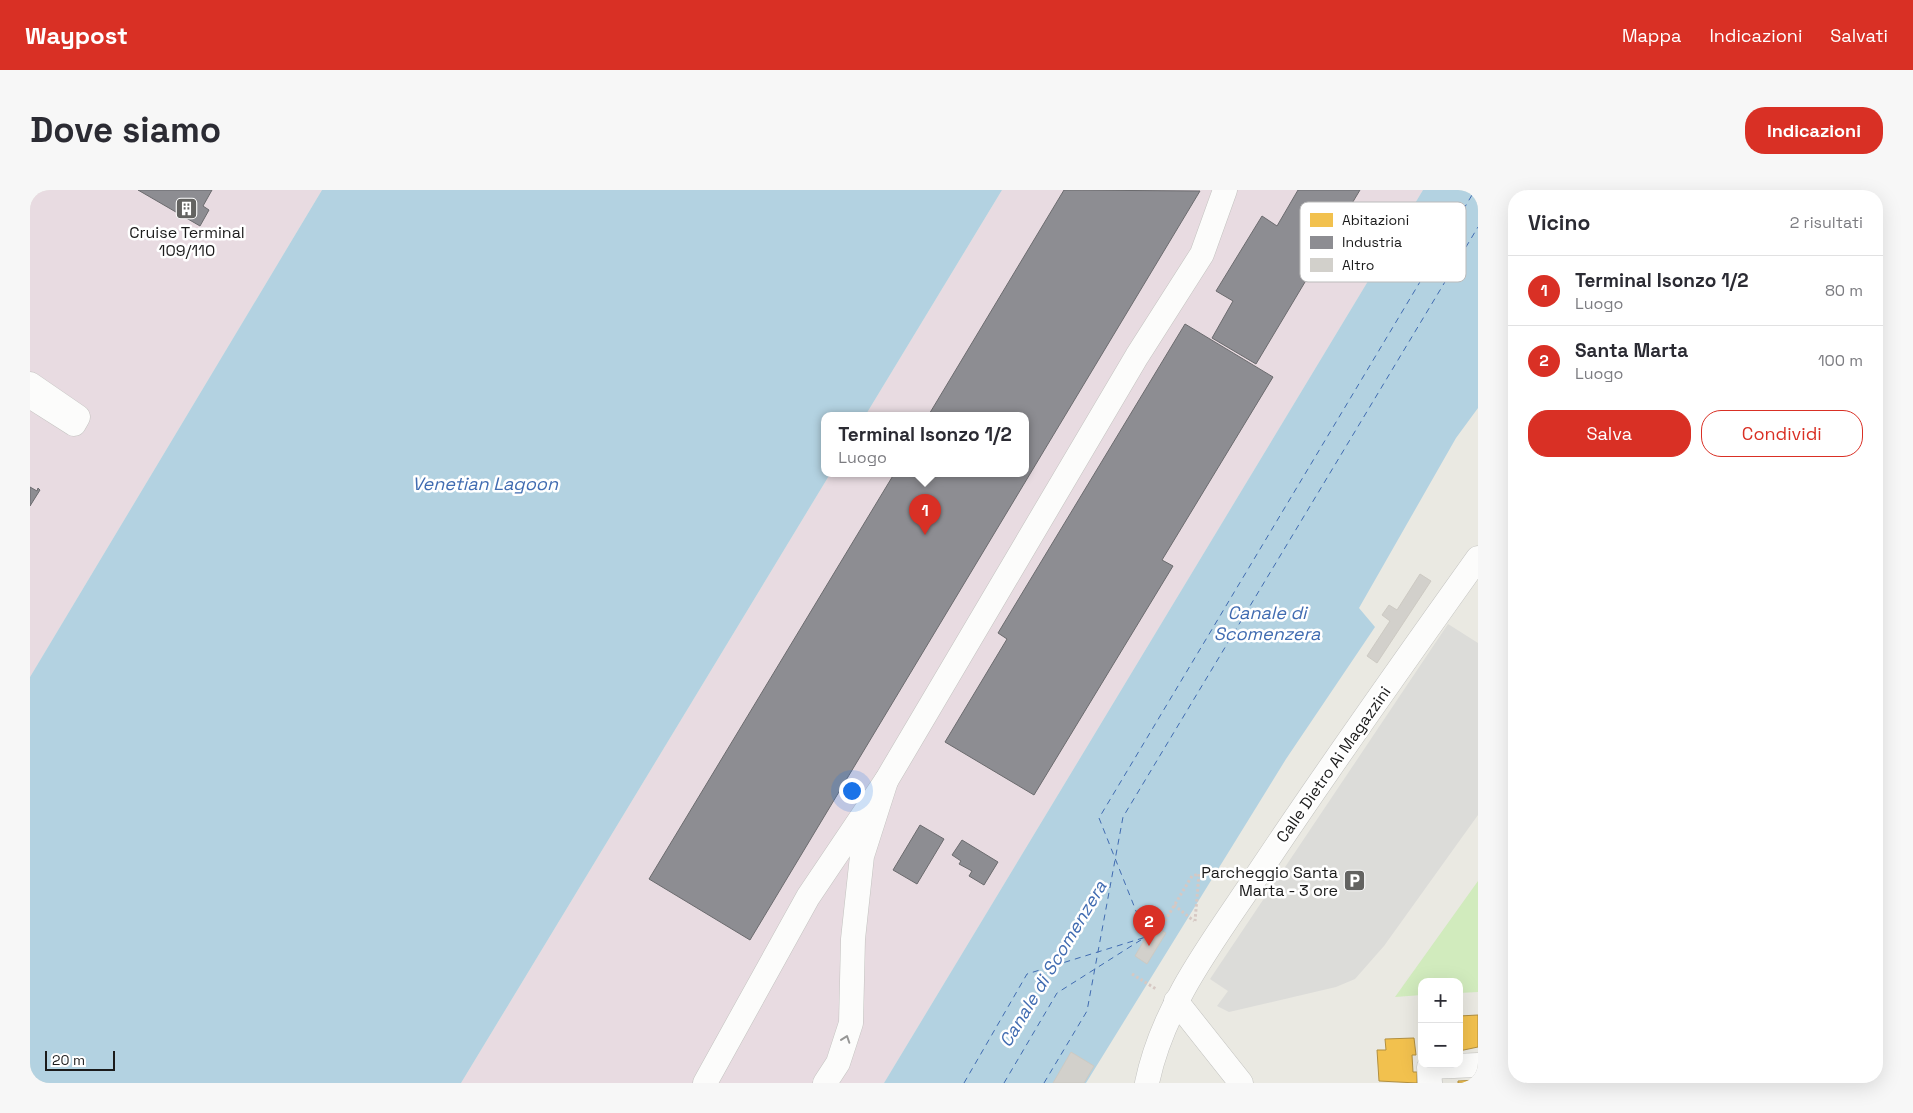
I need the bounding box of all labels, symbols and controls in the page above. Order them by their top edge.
text: Waypost [25,20,128,51]
text: Mappa [1622,24,1681,47]
text: Indicazioni [1709,24,1802,47]
text: Salvati [1830,24,1888,47]
button: Indicazioni [1745,107,1883,154]
text: Dove siamo [30,108,221,152]
building icon: Cruise Terminal 109/110 [175,196,199,220]
legend [1300,202,1466,282]
text: Vicino [1528,209,1590,236]
text: Abitazioni [1342,211,1409,229]
text: 2 risultati [1790,212,1863,233]
place label: Cruise Terminal 109/110 [129,222,245,261]
text: Industria [1342,233,1402,251]
text: Altro [1342,256,1374,274]
text: Terminal Isonzo 1/2 [1575,268,1748,293]
text: 1 [1540,280,1548,301]
text: 80 m [1825,280,1863,301]
text: Luogo [1575,293,1624,314]
text: Santa Marta [1575,338,1688,363]
text: 2 [1539,350,1549,371]
text: 100 m [1818,350,1863,371]
text: Luogo [1575,363,1624,384]
button: Salva [1528,410,1691,457]
button: Condividi [1701,410,1863,457]
popup [821,412,1029,477]
text: Terminal Isonzo 1/2 [838,422,1012,447]
text: Luogo [838,447,887,468]
water label: Venetian Lagoon [412,472,559,495]
pin: 1 [909,494,941,535]
water label: Canale di Scomenzera [1214,601,1321,645]
street label: Calle Dietro Ai Magazzini [1271,682,1395,847]
your location [839,778,865,804]
place label: Parcheggio Santa Marta - 3 ore [1201,862,1338,901]
parking icon: Parcheggio Santa Marta - 3 ore [1342,869,1366,893]
water label: Canale di Scomenzera [994,876,1112,1051]
pin: 2 [1133,905,1165,946]
map controls [1418,978,1463,1068]
button: + [1418,978,1463,1023]
button: − [1418,1023,1463,1068]
one-way arrow [840,1036,850,1044]
scale bar [45,1048,115,1071]
text: 20 m [52,1051,85,1069]

